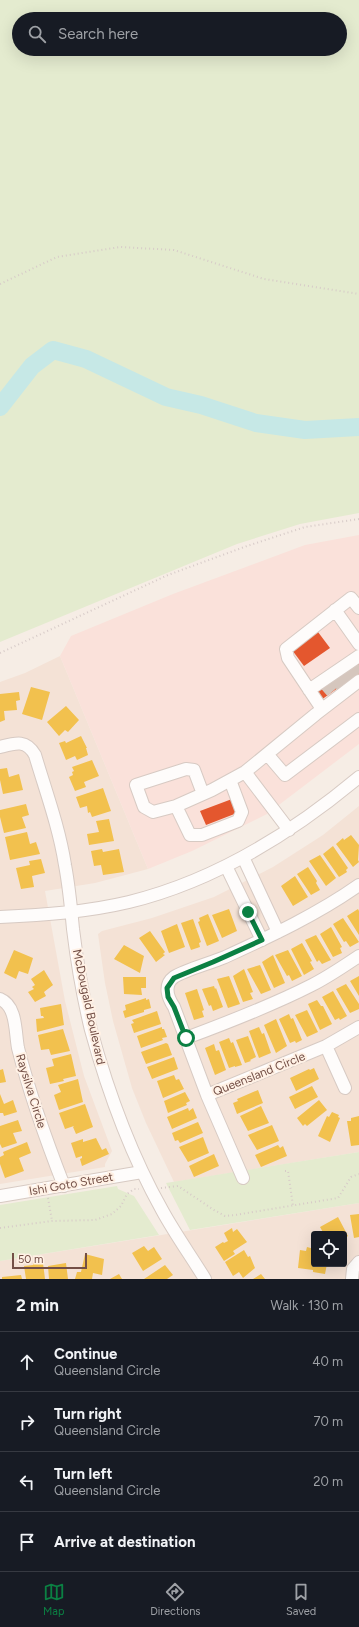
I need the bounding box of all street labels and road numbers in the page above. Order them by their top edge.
street label: McDougald Boulevard [70,948,108,1066]
street label: Queensland Circle [211,1049,308,1099]
street label: Raysilva Circle [13,1052,49,1130]
street label: Ishi Goto Street [28,1170,115,1198]

